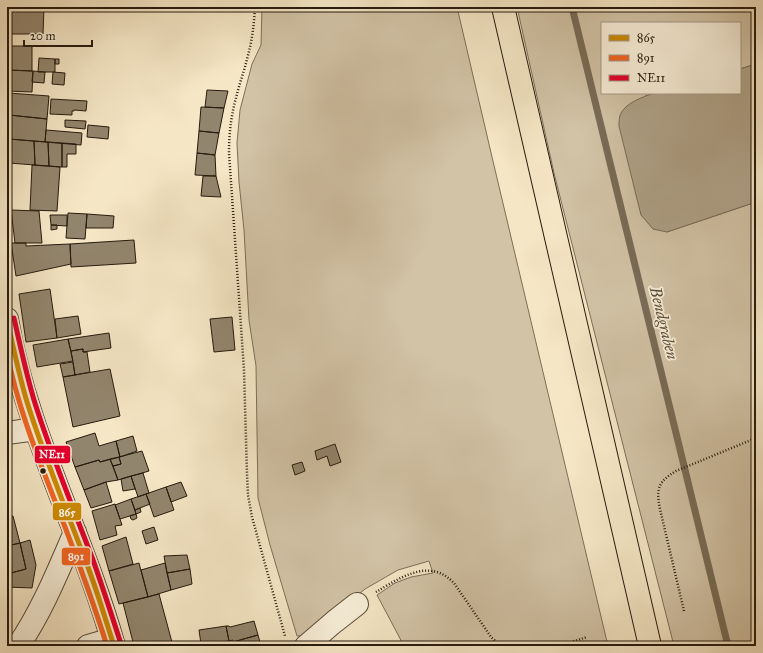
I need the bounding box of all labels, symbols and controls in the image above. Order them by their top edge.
scale bar [24,22,92,48]
legend [601,22,741,94]
text: 20 m [30,29,56,43]
text: 865 [637,31,656,45]
text: 891 [637,51,655,65]
text: NE11 [637,71,666,85]
water label: Bendgraben [646,284,682,362]
line badge: NE11 [34,445,71,464]
text: NE11 [39,448,66,461]
unlabelled marker [38,466,48,476]
line badge: 865 [52,502,82,521]
text: 865 [59,506,76,519]
line badge: 891 [61,547,91,566]
text: 891 [68,550,85,564]

